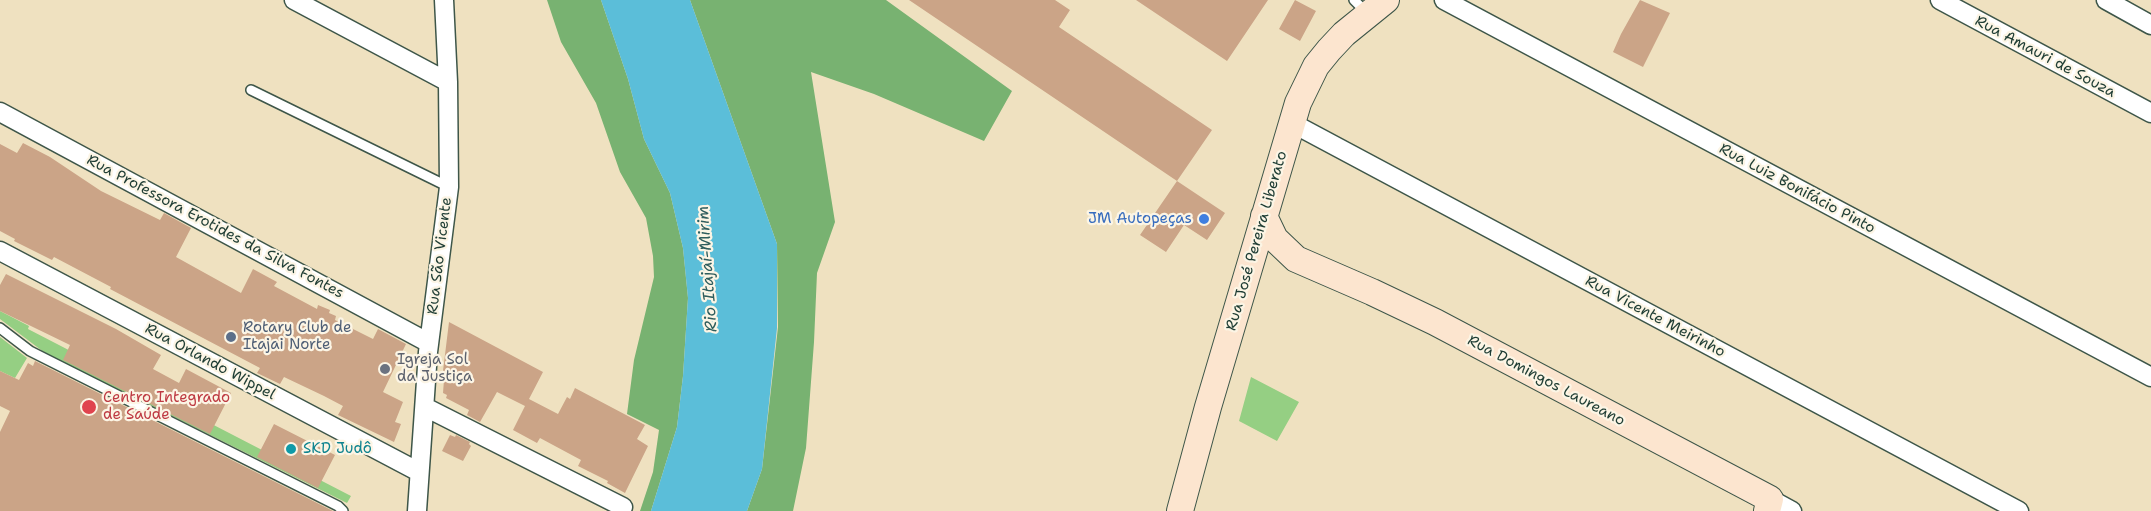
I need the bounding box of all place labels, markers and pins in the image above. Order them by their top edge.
place label: JM Autopeças [1088,210,1192,228]
marker: JM Autopeças [1197,212,1211,226]
place label: Rotary Club de Itajai Norte [243,319,351,354]
marker: Rotary Club de Itajai Norte [224,330,238,344]
place label: Igreja Sol da Justiça [397,351,472,386]
marker: Igreja Sol da Justiça [378,362,392,376]
place label: Centro Integrado de Saúde [103,389,230,424]
marker: Centro Integrado de Saúde [80,398,98,416]
place label: SKD Judô [303,440,372,458]
marker: SKD Judô [284,442,298,456]

